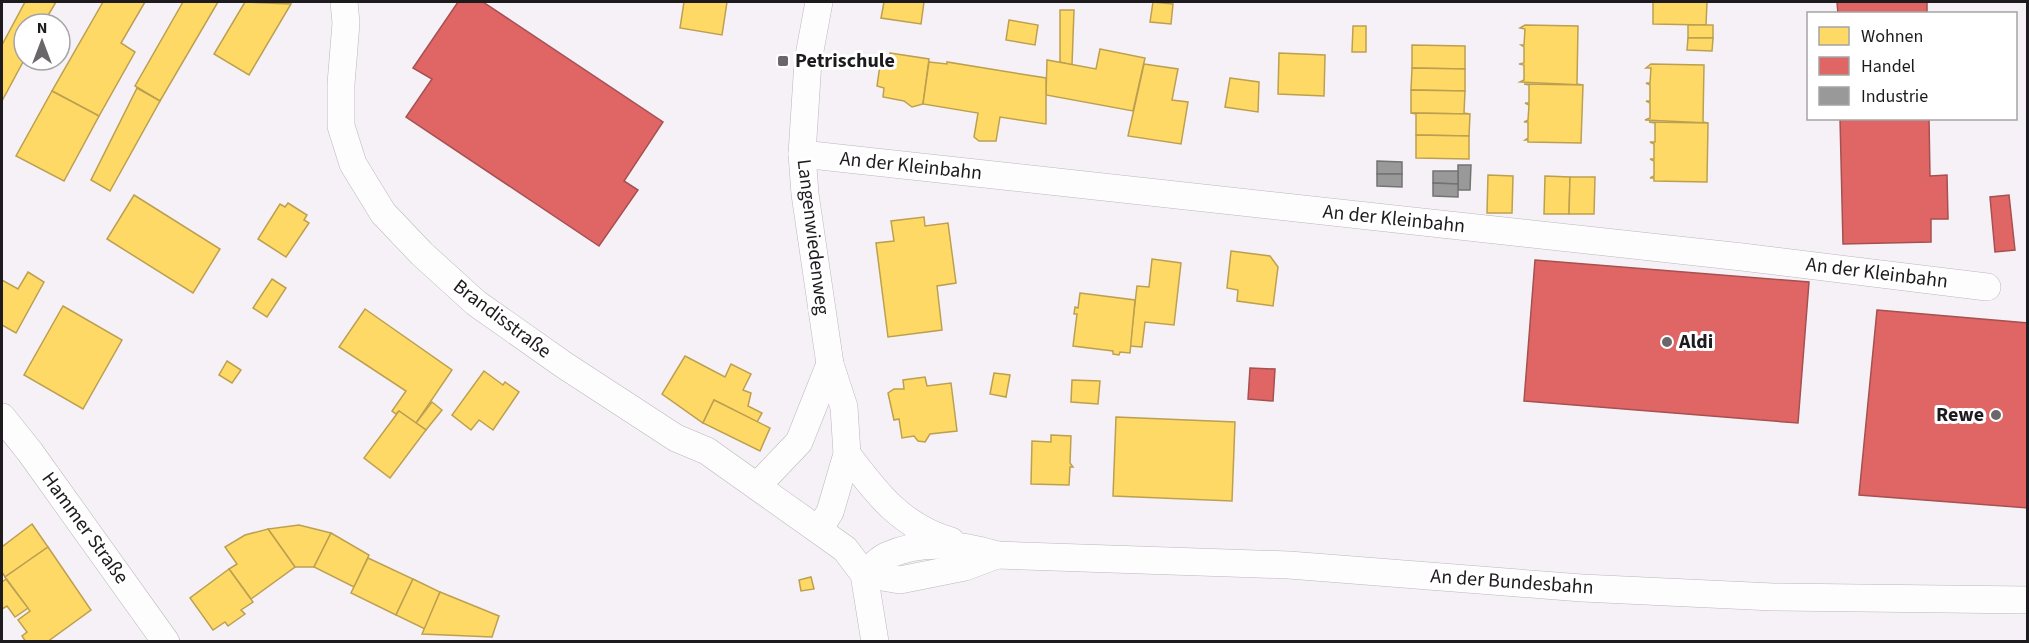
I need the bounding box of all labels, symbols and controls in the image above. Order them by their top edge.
north arrow [12,12,72,72]
legend [1807,12,2017,120]
text: N [37,17,47,39]
text: Wohnen [1861,24,1923,49]
place label: Petrischule [795,47,895,75]
marker: Petrischule [776,54,790,68]
text: Handel [1861,54,1915,79]
text: Industrie [1861,84,1928,109]
street label: An der Kleinbahn [838,145,984,187]
street label: Langenwiedenweg [790,158,836,316]
street label: An der Kleinbahn [1321,198,1467,240]
street label: An der Kleinbahn [1804,250,1950,296]
street label: Brandisstraße [447,273,557,365]
place label: Aldi [1678,328,1713,356]
marker: Aldi [1660,335,1674,349]
place label: Rewe [1936,401,1984,429]
marker: Rewe [1989,408,2003,422]
street label: Hammer Straße [35,466,135,590]
street label: An der Bundesbahn [1430,562,1594,602]

